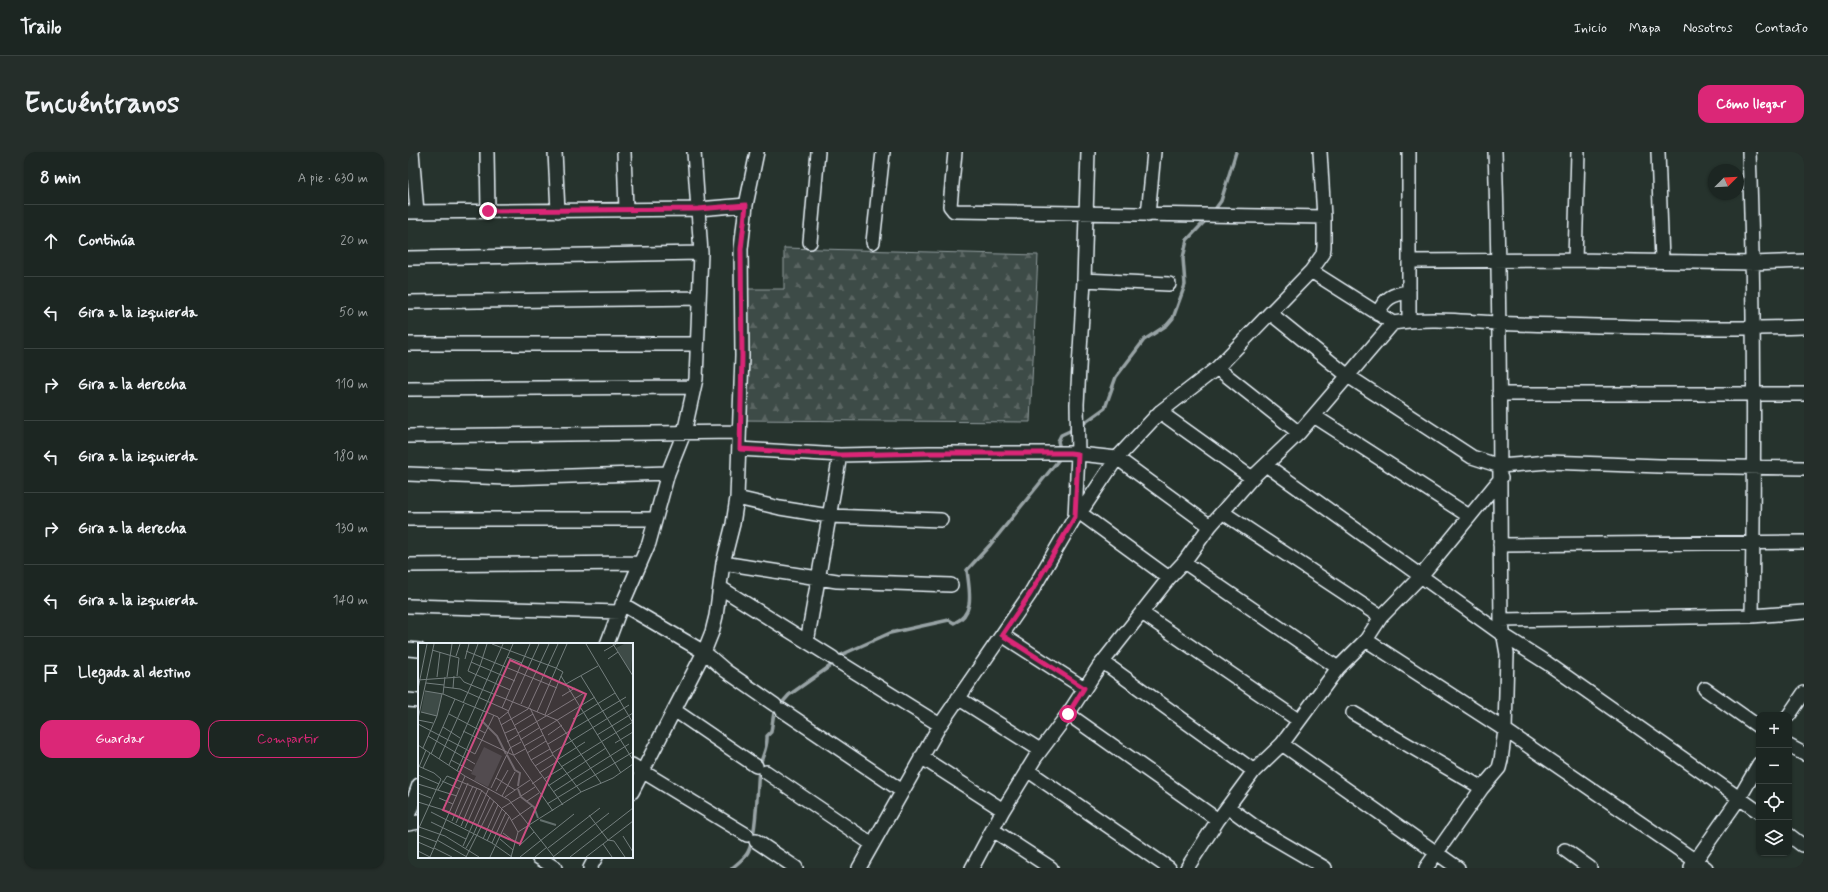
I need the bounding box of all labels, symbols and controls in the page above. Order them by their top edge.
text: Trailo [20,15,62,40]
text: Inicio [1574,19,1607,37]
text: Mapa [1629,19,1661,37]
text: Nosotros [1683,19,1733,37]
text: Contacto [1755,19,1808,37]
button: Cómo llegar [1698,85,1804,123]
text: Encuéntranos [24,86,180,123]
north arrow [1708,164,1744,200]
text: 8 min [40,167,81,189]
text: A pie · 630 m [298,170,368,187]
route end [479,202,497,220]
icon: ahead [40,230,62,252]
text: Continúa [78,231,135,251]
text: 20 m [340,232,368,249]
icon: left [40,302,62,324]
text: Gira a la izquierda [78,303,197,323]
text: 50 m [339,304,368,321]
icon: right [40,374,62,396]
text: Gira a la derecha [78,375,187,395]
text: 110 m [335,376,368,393]
icon: left [40,446,62,468]
text: Gira a la izquierda [78,447,197,467]
text: 180 m [333,448,368,465]
icon: right [40,518,62,540]
text: Gira a la derecha [78,519,187,539]
text: 130 m [335,520,368,537]
icon: left [40,590,62,612]
text: Gira a la izquierda [78,591,197,611]
text: 140 m [333,592,368,609]
inset map [418,643,633,858]
icon: arrive [40,662,62,684]
text: Llegada al destino [78,663,191,683]
route start [1059,705,1077,723]
map controls [1756,712,1792,856]
button: + [1756,712,1792,748]
button: Guardar [40,720,200,758]
button: Compartir [208,720,368,758]
button: − [1756,748,1792,784]
button: locate [1756,784,1792,820]
button: layers [1756,820,1792,856]

